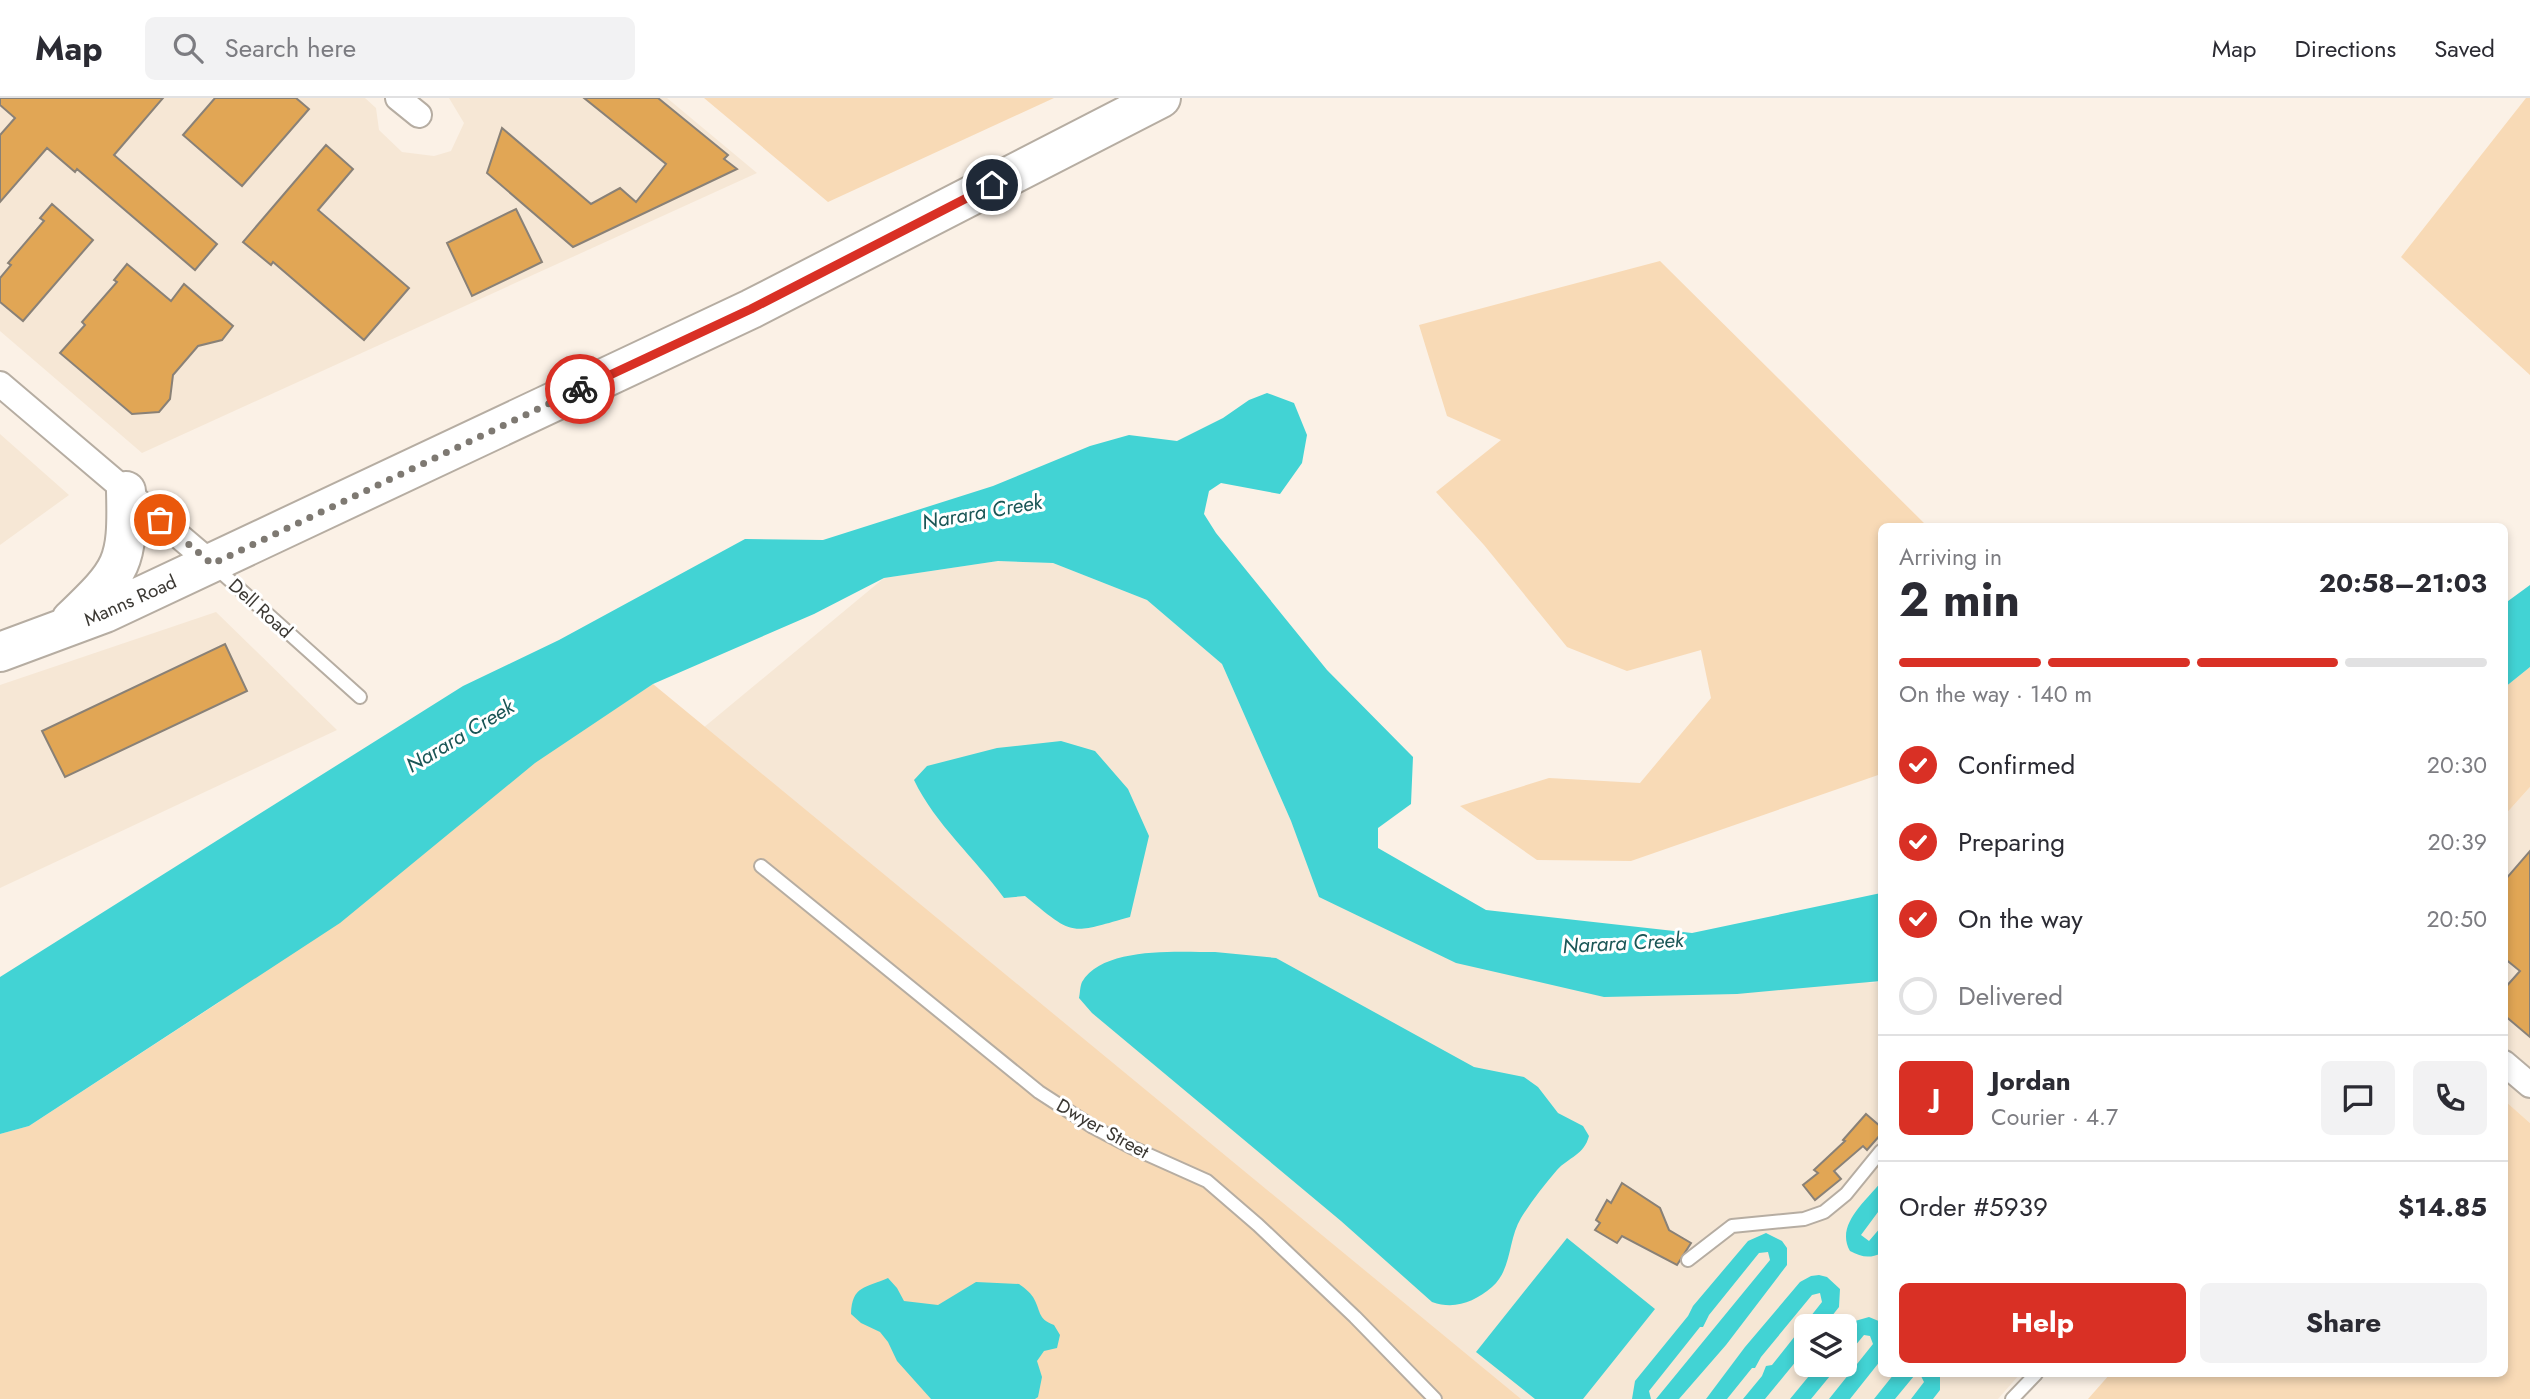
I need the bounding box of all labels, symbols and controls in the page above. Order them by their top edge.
search box [145,17,635,80]
text: Map [35,25,103,72]
icon: search [169,29,207,67]
text: Search here [225,29,356,67]
text: Map [2212,31,2257,66]
text: Directions [2295,31,2396,66]
text: Saved [2434,31,2495,66]
pin [962,155,1022,215]
icon: home [973,166,1011,204]
courier [545,354,615,424]
icon: bike [561,370,599,408]
water label: Narara Creek [920,486,1045,537]
pin [130,490,190,550]
icon: bag [141,501,179,539]
text: Arriving in [1899,540,2002,574]
text: 20:58–21:03 [2319,564,2487,602]
text: 2 min [1899,567,2020,633]
street label: Manns Road [80,568,181,633]
street label: Dell Road [223,572,299,645]
text: On the way · 140 m [1899,677,2092,711]
water label: Narara Creek [400,691,521,780]
icon: check [1899,746,1937,784]
text: Confirmed [1958,746,2075,784]
text: 20:30 [2427,748,2487,782]
icon: check [1899,823,1937,861]
text: Preparing [1958,823,2065,861]
text: 20:39 [2427,825,2487,859]
icon: check [1899,900,1937,938]
text: On the way [1958,900,2083,938]
text: 20:50 [2426,902,2487,936]
water label: Narara Creek [1562,925,1685,961]
text: Delivered [1958,977,2063,1015]
button: chat [2321,1061,2395,1135]
button: phone [2413,1061,2487,1135]
text: Jordan [1991,1062,2071,1100]
text: J [1932,1079,1940,1117]
street label: Dwyer Street [1052,1092,1154,1165]
text: Courier · 4.7 [1991,1100,2118,1134]
text: Order #5939 [1899,1188,2048,1226]
text: $14.85 [2398,1188,2487,1226]
button: Help [1899,1283,2186,1363]
button: Share [2200,1283,2487,1363]
map controls [1794,1314,1857,1377]
button: layers [1794,1314,1857,1377]

